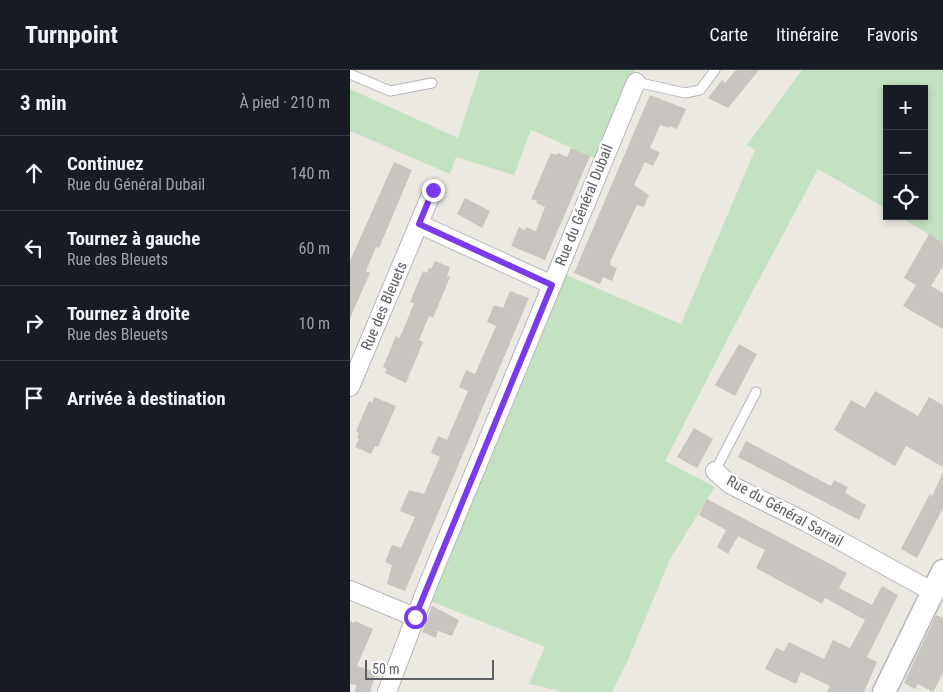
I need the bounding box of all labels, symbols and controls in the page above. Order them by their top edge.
text: Turnpoint [25,21,118,49]
text: Carte [709,24,748,45]
text: Itinéraire [776,24,839,45]
text: Favoris [867,24,918,45]
map controls [883,85,928,220]
button: + [883,85,928,130]
text: 3 min [20,91,67,115]
text: À pied · 210 m [239,93,330,112]
button: − [883,130,928,175]
street label: Rue du Général Dubail [551,142,617,268]
text: Continuez [67,152,144,175]
icon: ahead [20,159,48,187]
text: 140 m [291,164,330,183]
text: Rue du Général Dubail [67,175,205,194]
button: locate [883,175,928,220]
route end [422,179,445,202]
text: Tournez à gauche [67,227,200,250]
icon: left [20,234,48,262]
text: 60 m [298,239,330,258]
text: Rue des Bleuets [67,250,168,269]
street label: Rue des Bleuets [357,259,411,353]
text: Tournez à droite [67,302,190,325]
icon: right [20,309,48,337]
text: 10 m [298,314,330,333]
text: Rue des Bleuets [67,325,168,344]
icon: arrive [20,384,48,412]
text: Arrivée à destination [67,387,226,410]
street label: Rue du Général Sarrail [724,472,846,550]
route start [404,606,427,629]
scale bar [365,657,494,680]
text: 50 m [372,661,400,677]

